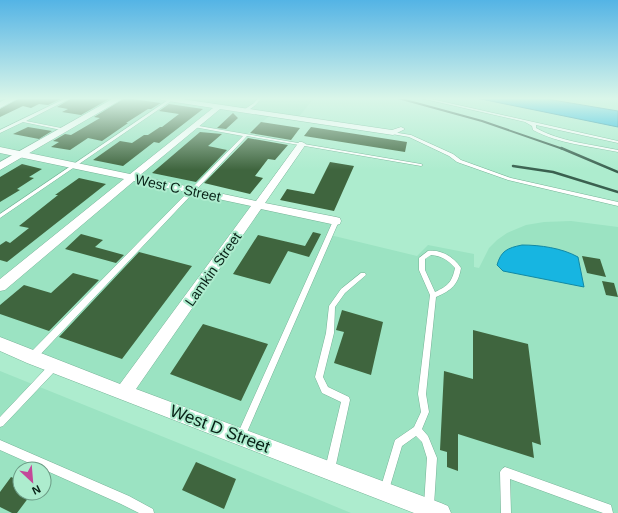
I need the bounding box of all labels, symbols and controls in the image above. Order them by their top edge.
street label: West C Street [134,171,222,205]
street label: Lamkin Street [182,229,244,309]
street label: West D Street [167,401,273,457]
north arrow [12,461,52,501]
text: N [30,483,43,497]

